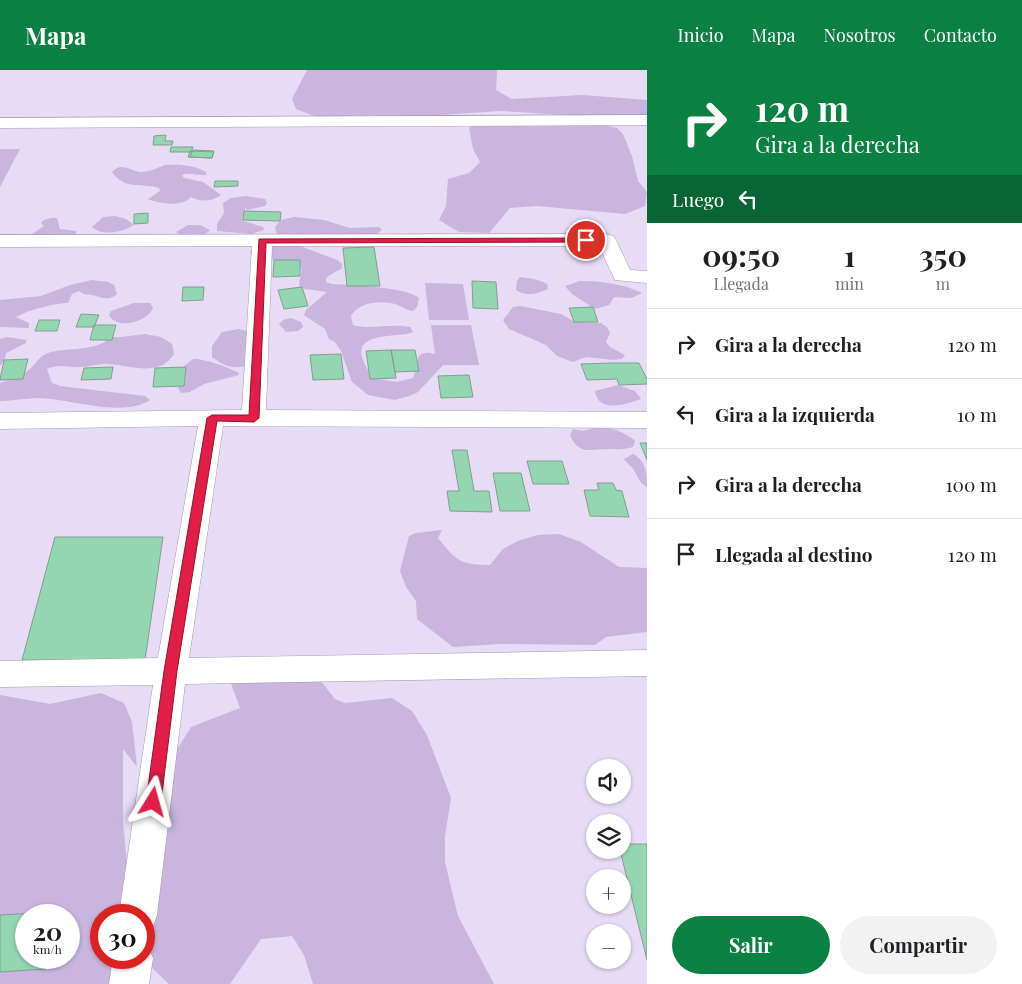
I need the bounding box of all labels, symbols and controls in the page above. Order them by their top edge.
text: Mapa [25,19,86,51]
text: Inicio [678,23,724,47]
text: Mapa [752,23,796,47]
text: Nosotros [824,23,896,47]
text: Contacto [924,23,997,47]
text: 120 m [755,84,849,131]
icon: right [672,90,737,155]
text: Gira a la derecha [755,129,920,159]
icon: left [734,185,762,213]
text: Luego [672,186,724,212]
pin [565,219,607,261]
icon: arrive [572,226,600,254]
text: 09:50 [702,235,780,275]
text: 1 [844,235,855,275]
text: 350 [919,235,967,275]
text: Llegada [713,273,769,294]
text: min [835,273,864,294]
text: m [936,273,950,294]
icon: right [672,330,700,358]
text: Gira a la derecha [715,331,862,357]
text: 120 m [948,331,997,357]
icon: left [672,400,700,428]
text: Gira a la izquierda [715,401,875,427]
text: 10 m [957,401,997,427]
icon: right [672,470,700,498]
text: Gira a la derecha [715,471,862,497]
text: 100 m [946,471,997,497]
icon: arrive [672,540,700,568]
text: Llegada al destino [715,541,873,567]
text: 120 m [948,541,997,567]
map controls [586,759,631,969]
button: sound [586,759,631,804]
position arrow [126,775,178,827]
button: layers [586,814,631,859]
button: + [586,869,631,914]
speed limit sign: 30 [90,904,155,969]
text: 20 [33,914,62,947]
button: Salir [672,916,830,974]
button: Compartir [840,916,997,974]
button: − [586,924,631,969]
text: km/h [33,941,62,957]

